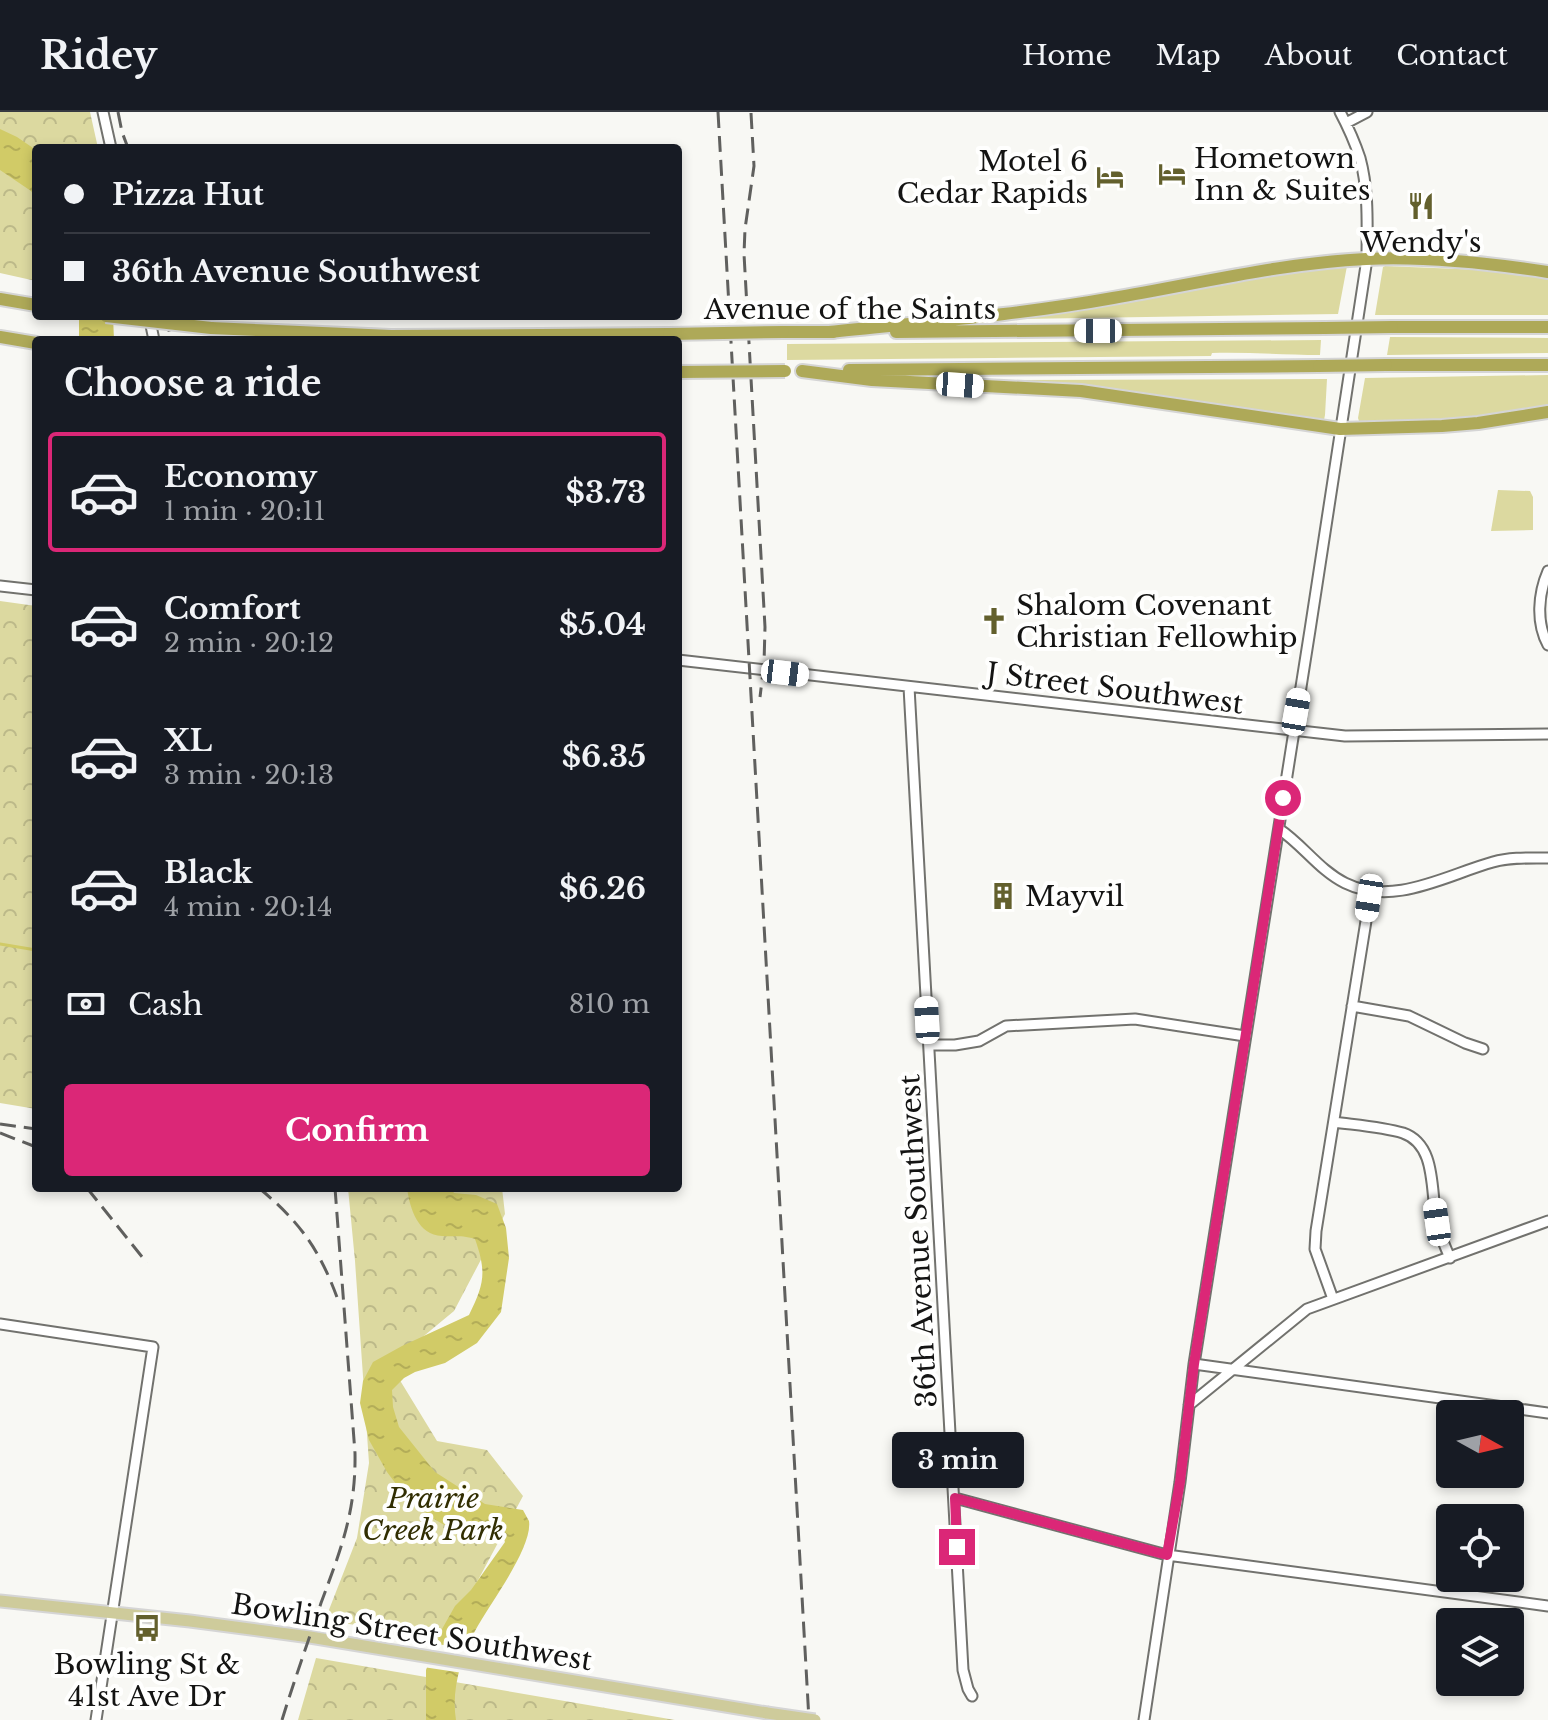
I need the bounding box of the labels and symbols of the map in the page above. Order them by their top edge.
place label: Hometown Inn & Suites [1194,141,1371,208]
place label: Motel 6 Cedar Rapids [897,144,1088,211]
hotel icon: Hometown Inn & Suites [1157,159,1187,189]
hotel icon: Motel 6 Cedar Rapids [1095,162,1125,192]
restaurant icon: Wendy's [1406,191,1436,221]
place label: Wendy's [1359,225,1482,260]
street label: Avenue of the Saints [703,292,996,327]
car [1074,319,1122,343]
car [935,371,985,399]
place label: Shalom Covenant Christian Fellowhip [1016,588,1297,655]
church icon: Shalom Covenant Christian Fellowhip [979,606,1009,636]
street label: J Street Southwest [981,655,1246,722]
car [760,658,810,688]
car [1280,686,1312,738]
route start [1265,780,1301,816]
car [1353,872,1385,924]
place label: Mayvil [1025,879,1124,914]
building icon: Mayvil [988,881,1018,911]
car [914,995,940,1045]
street label: 36th Avenue Southwest [892,1073,945,1409]
car [1422,1197,1452,1247]
north arrow [1436,1400,1524,1488]
callout: 3 min [891,1431,1023,1487]
park label: Prairie Creek Park [362,1481,504,1548]
route end [939,1529,975,1565]
street label: Bowling Street Southwest [229,1587,595,1678]
bus stop icon: Bowling St & 41st Ave Dr [132,1613,162,1643]
place label: Bowling St & 41st Ave Dr [54,1647,240,1714]

